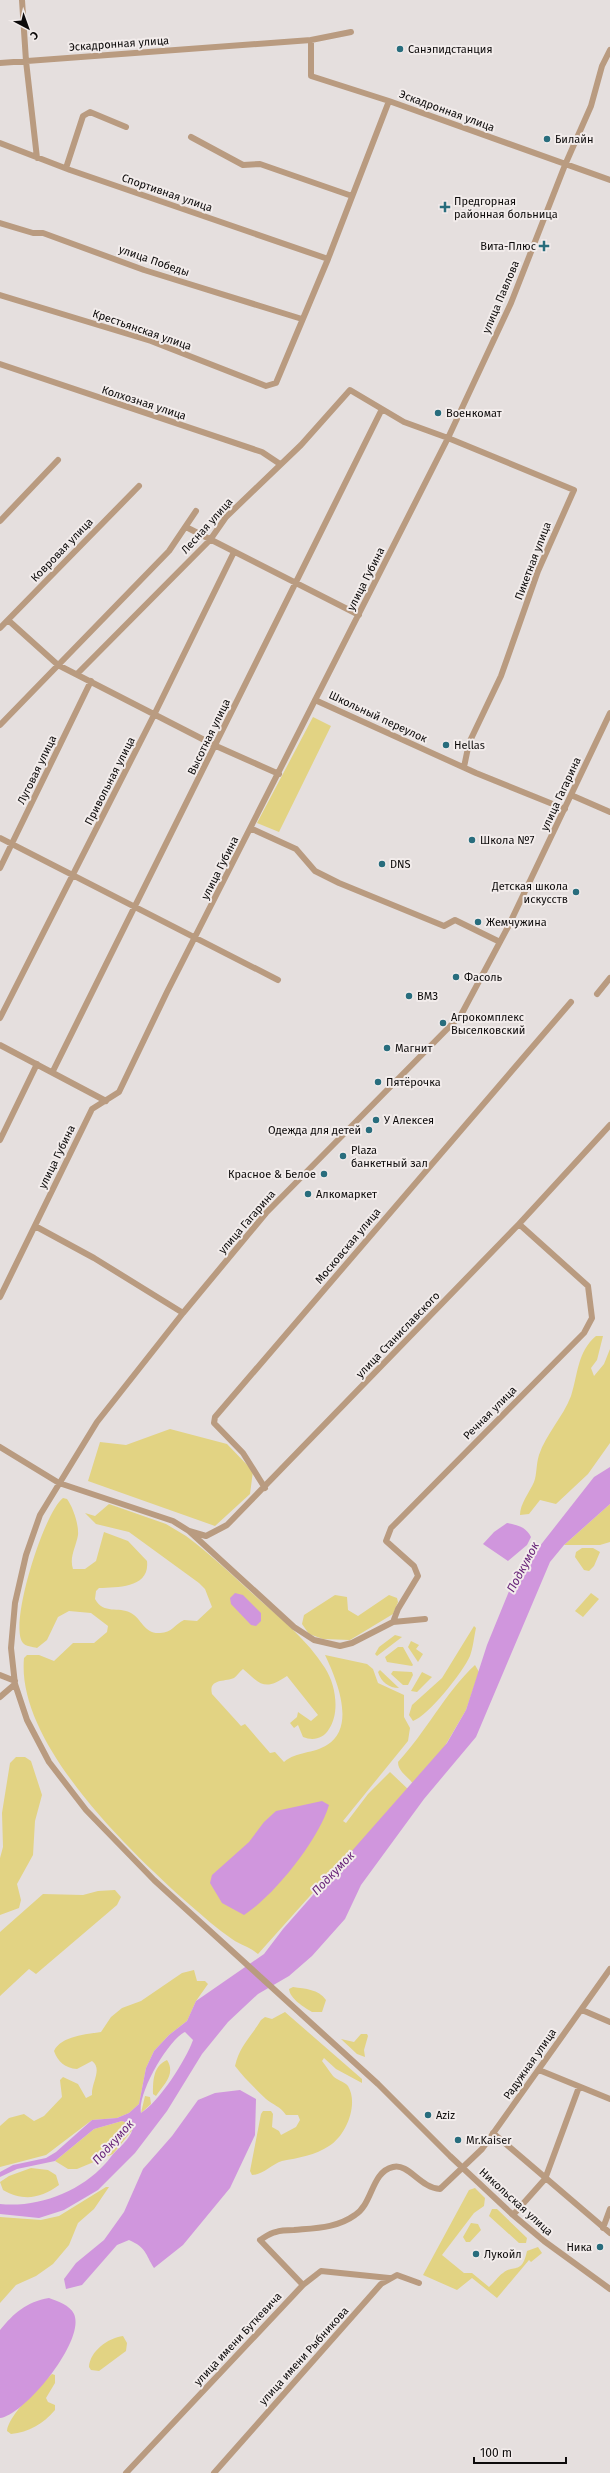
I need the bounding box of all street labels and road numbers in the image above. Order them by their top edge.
street label: Эскадронная улица [68,34,170,54]
street label: Эскадронная улица [398,88,496,134]
street label: Спортивная улица [120,171,214,215]
street label: улица Победы [117,243,191,279]
street label: улица Павлова [480,259,522,335]
street label: Крестьянская улица [91,307,193,353]
street label: Колхозная улица [100,383,188,423]
street label: Лесная улица [179,495,235,557]
street label: Ковровая улица [28,515,96,585]
street label: Пикетная улица [512,520,554,602]
street label: улица Губина [345,545,387,613]
street label: Школьный переулок [327,689,429,746]
street label: Высотная улица [185,697,233,777]
street label: Луговая улица [15,733,59,807]
street label: Привольная улица [82,735,138,827]
street label: улица Гагарина [538,755,584,833]
street label: улица Губина [199,834,241,902]
street label: улица Губина [36,1123,78,1191]
street label: улица Гагарина [216,1188,278,1256]
street label: Московская улица [313,1205,383,1287]
street label: улица Станиславского [353,1289,443,1381]
street label: Речная улица [461,1384,519,1442]
street label: Радужная улица [501,2026,559,2102]
street label: Никольская улица [477,2166,555,2238]
street label: улица имени Буткевича [191,2290,285,2388]
street label: улица имени Рыбникова [257,2304,351,2408]

